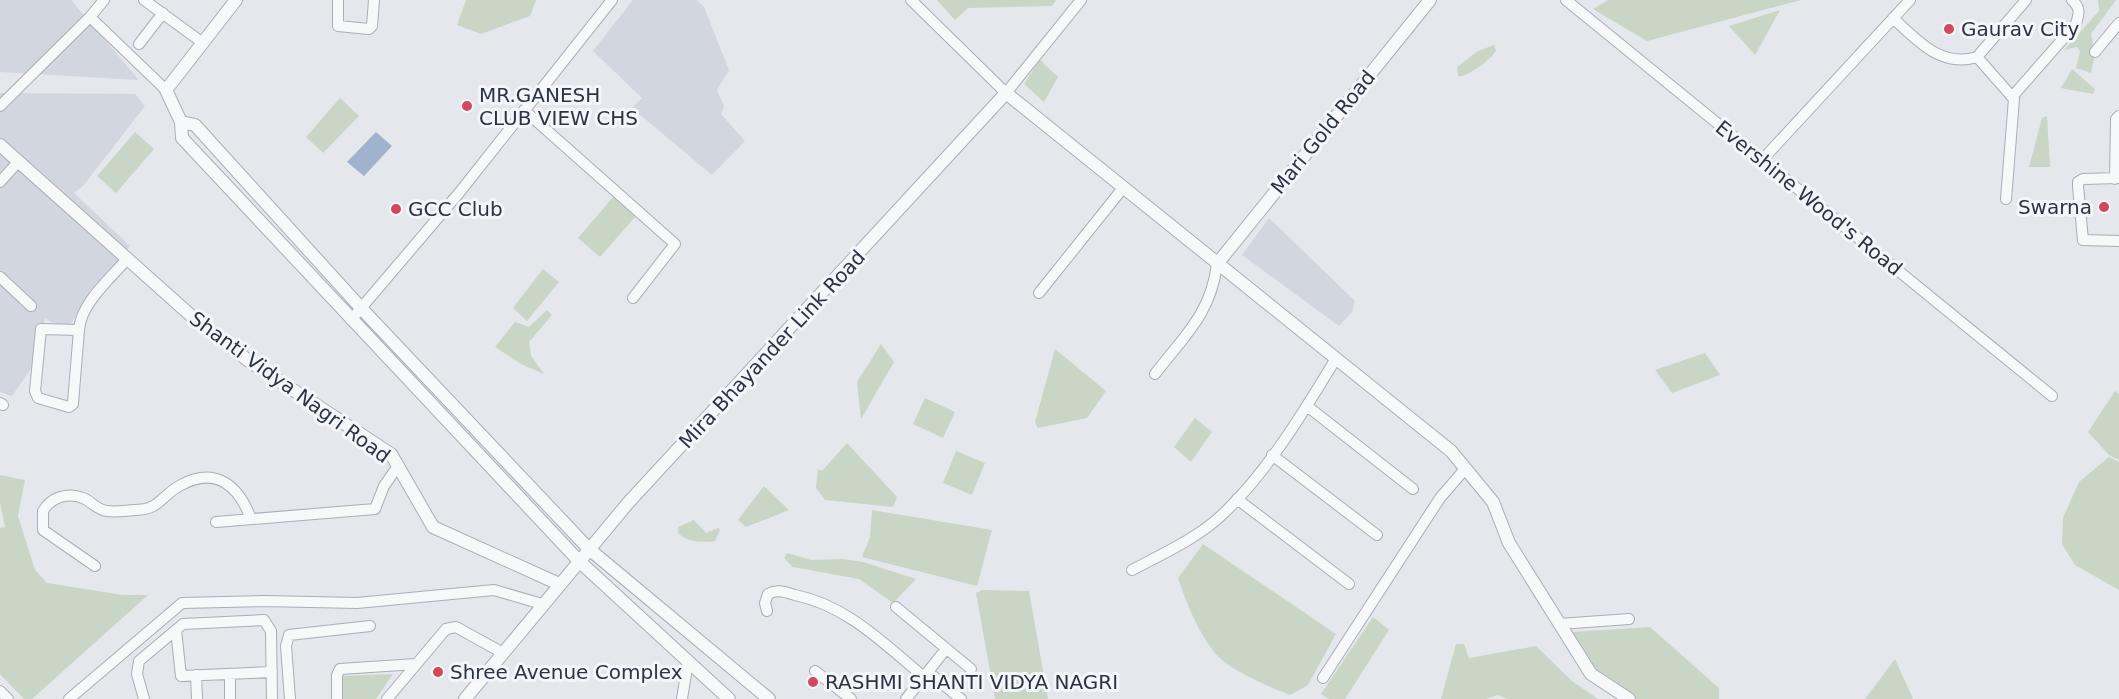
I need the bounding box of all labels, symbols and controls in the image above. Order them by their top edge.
place label: Gaurav City [1961,17,2079,41]
marker: Gaurav City [1942,22,1956,36]
street label: Mari Gold Road [1266,65,1380,199]
place label: MR.GANESH CLUB VIEW CHS [479,83,638,130]
marker: MR.GANESH CLUB VIEW CHS [460,99,474,113]
street label: Evershine Wood's Road [1711,115,1907,281]
place label: Swarna [2018,195,2092,219]
place label: GCC Club [408,197,503,221]
marker: Swarna [2097,200,2111,214]
marker: GCC Club [389,202,403,216]
street label: Mira Bhayander Link Road [674,245,870,453]
street label: Shanti Vidya Nagri Road [185,306,395,468]
place label: Shree Avenue Complex [450,660,683,684]
marker: Shree Avenue Complex [431,665,445,679]
place label: RASHMI SHANTI VIDYA NAGRI [825,670,1118,694]
marker: RASHMI SHANTI VIDYA NAGRI [806,675,820,689]

